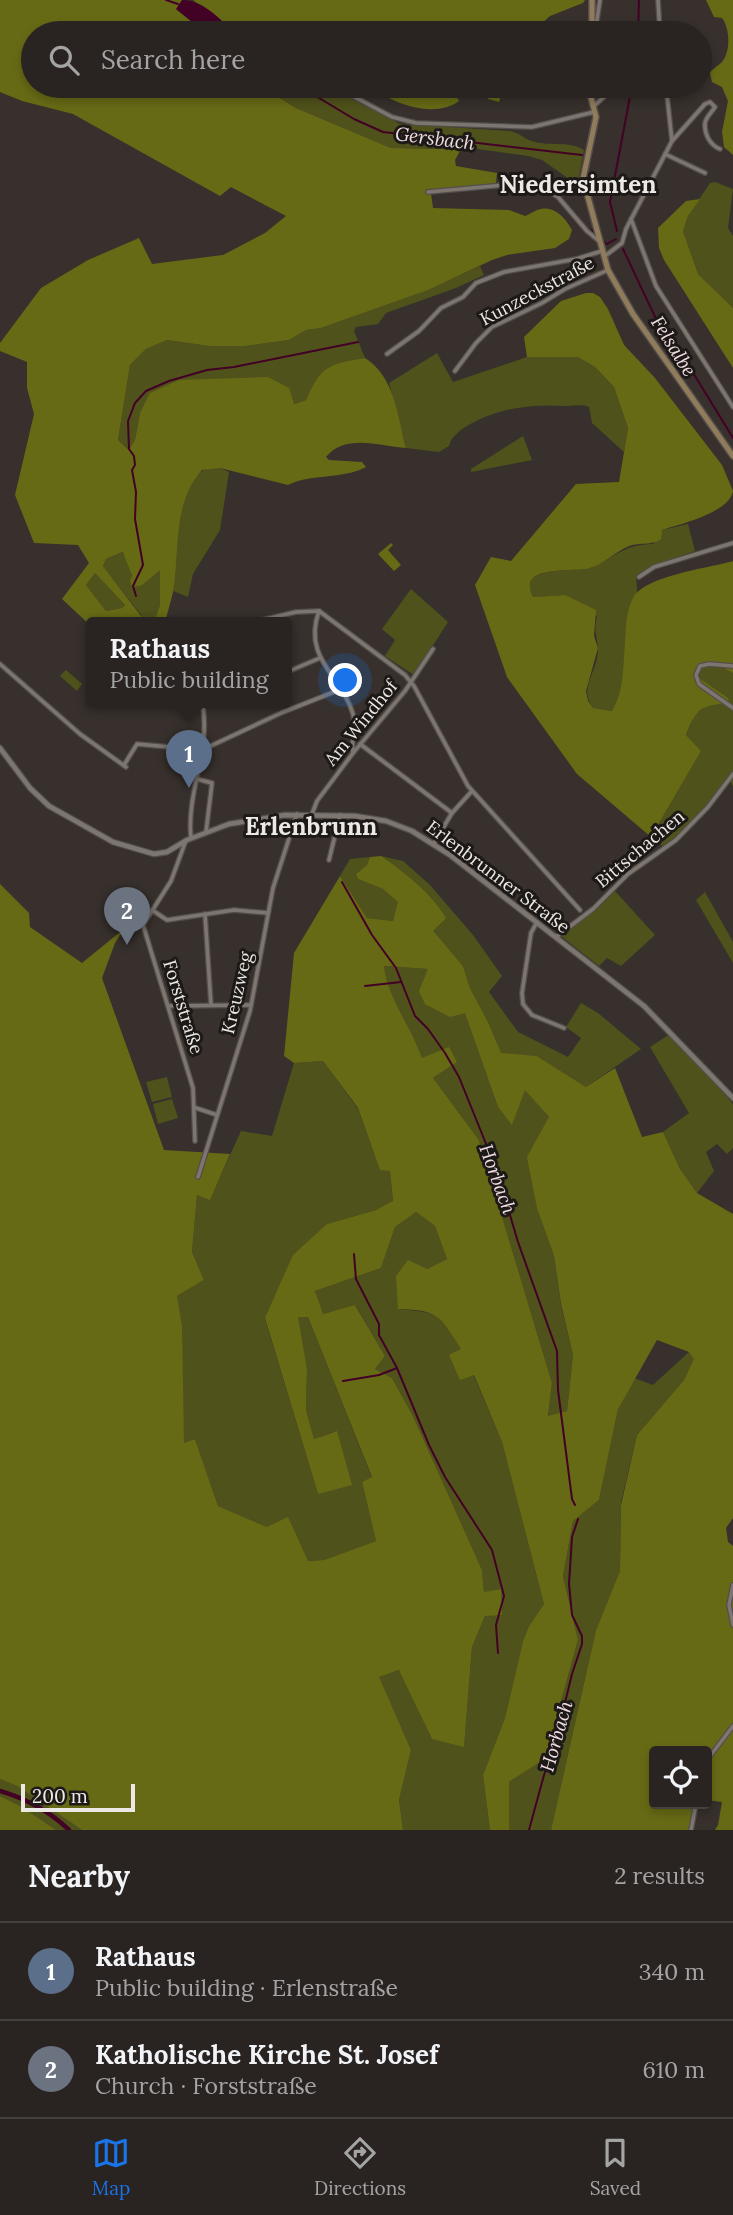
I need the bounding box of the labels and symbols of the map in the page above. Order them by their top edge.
water label: Gersbach [394,121,476,155]
district label: Niedersimten [499,169,657,200]
street label: Kunzeckstraße [476,251,598,330]
water label: Felsalbe [646,311,702,381]
your location [328,663,362,697]
street label: Am Windhof [318,674,403,771]
pin: 1 [166,730,212,788]
street label: Bittschachen [590,805,689,893]
district label: Erlenbrunn [245,811,377,842]
street label: Erlenbrunner Straße [422,815,575,938]
pin: 2 [104,887,150,945]
street label: Kreuzweg [216,949,257,1036]
street label: Forststraße [158,957,209,1057]
water label: Horbach [474,1141,522,1217]
water label: Horbach [534,1698,578,1774]
scale bar [21,1781,135,1813]

